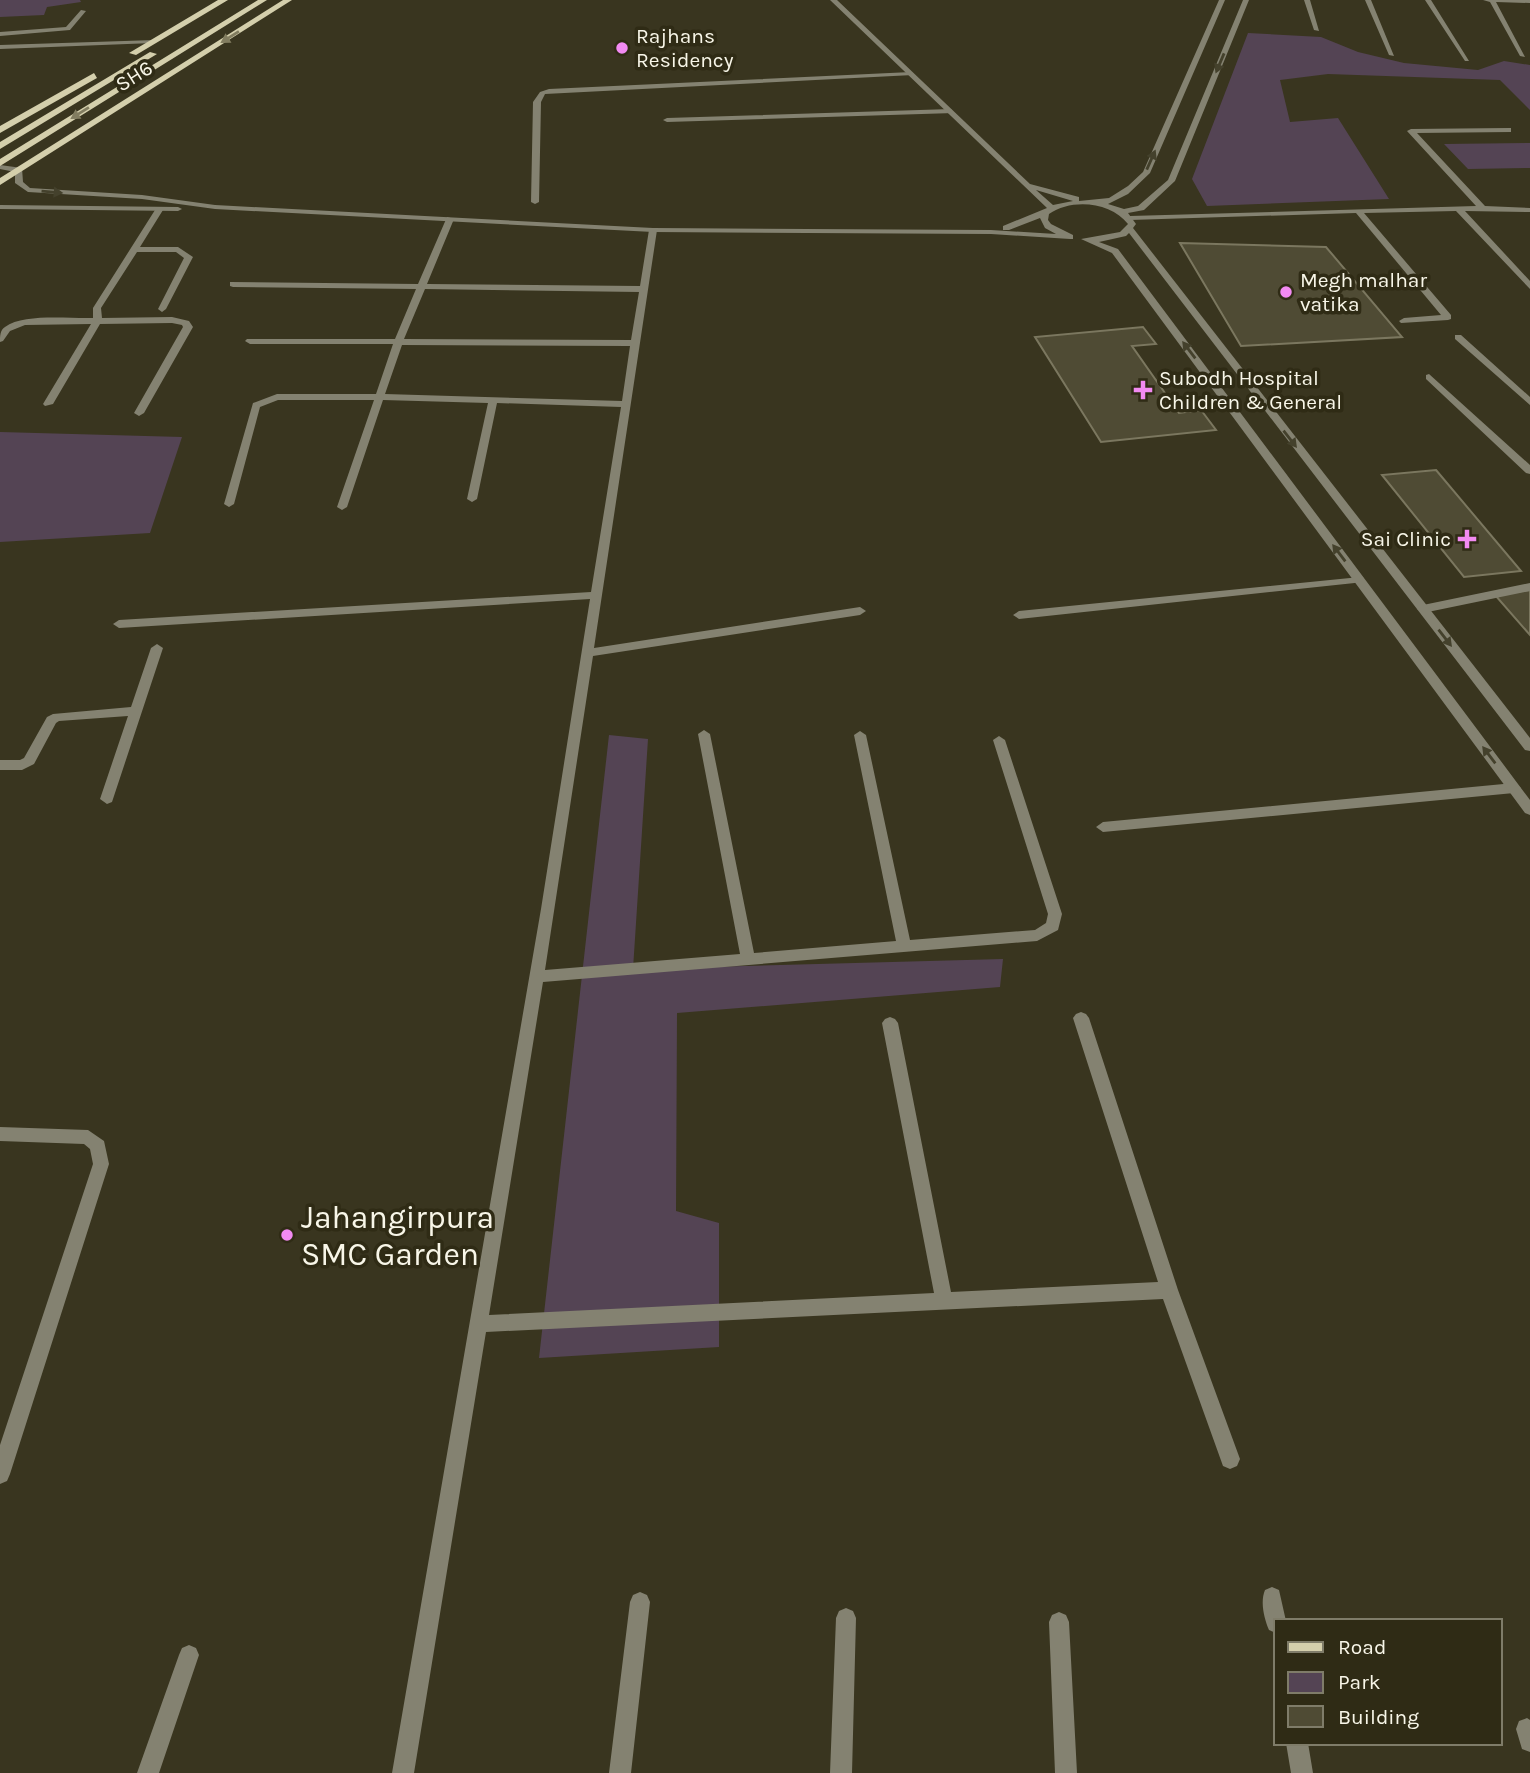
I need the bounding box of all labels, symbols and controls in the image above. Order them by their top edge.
place label: Rajhans Residency [636,24,734,72]
one-way arrow [220,30,240,43]
marker: Rajhans Residency [614,40,630,56]
one-way arrow [1214,53,1226,73]
street label: SH6 [111,56,157,96]
one-way arrow [71,107,90,120]
one-way arrow [1145,150,1157,170]
one-way arrow [41,187,63,198]
place label: Megh malhar vatika [1300,268,1427,316]
marker: Megh malhar vatika [1278,284,1294,300]
one-way arrow [1182,341,1196,359]
place label: Subodh Hospital Children & General [1159,366,1342,414]
marker: Subodh Hospital Children & General [1133,380,1153,400]
one-way arrow [1283,430,1297,448]
place label: Sai Clinic [1361,527,1451,551]
marker: Sai Clinic [1457,529,1477,549]
one-way arrow [1332,543,1346,562]
one-way arrow [1438,629,1452,647]
one-way arrow [1483,746,1497,764]
place label: Jahangirpura SMC Garden [301,1199,494,1273]
marker: Jahangirpura SMC Garden [279,1227,295,1243]
legend [1274,1619,1502,1745]
text: Road [1338,1635,1386,1659]
text: Park [1338,1670,1381,1694]
text: Building [1338,1705,1419,1729]

